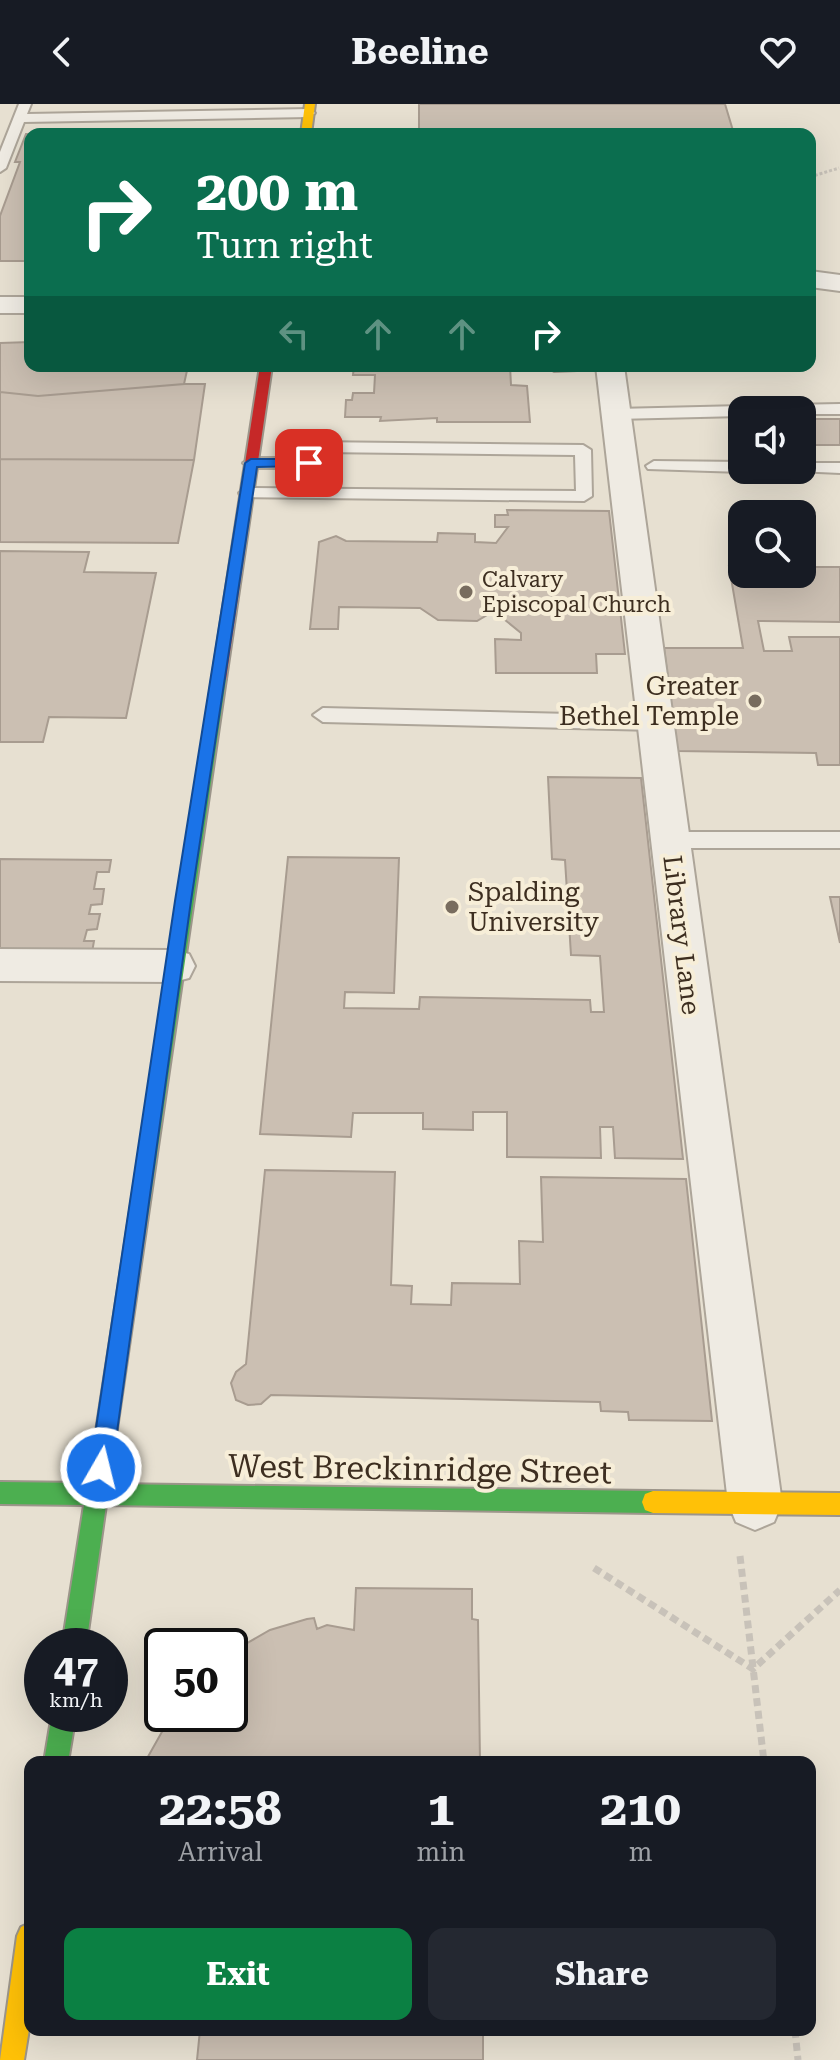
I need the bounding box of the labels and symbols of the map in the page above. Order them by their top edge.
pin [275,429,343,497]
place label: Calvary Episcopal Church [482,567,671,617]
marker: Calvary Episcopal Church [457,583,475,601]
place label: Greater Bethel Temple [559,671,739,731]
marker: Greater Bethel Temple [746,692,764,710]
street label: Library Lane [657,854,707,1016]
place label: Spalding University [468,877,599,937]
marker: Spalding University [443,898,461,916]
position arrow [59,1426,143,1510]
street label: West Breckinridge Street [228,1447,612,1491]
speed limit sign: 50 [144,1628,248,1732]

